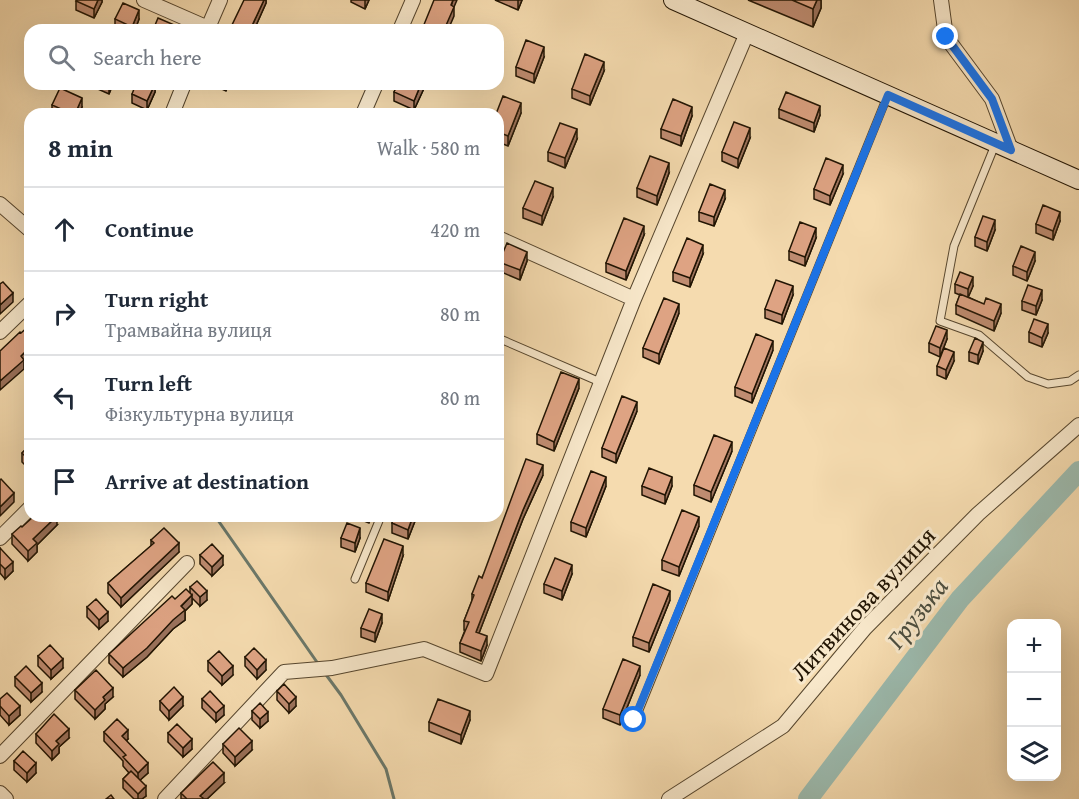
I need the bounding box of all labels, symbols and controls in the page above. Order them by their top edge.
route end [932,23,958,49]
search box [24,24,504,90]
icon: search [45,41,78,74]
text: Search here [93,41,202,73]
text: 8 min [48,128,113,167]
text: Walk · 580 m [377,133,480,162]
icon: ahead [48,213,81,246]
text: Continue [105,213,194,245]
text: 420 m [430,215,480,244]
text: Turn right [105,283,208,315]
icon: right [48,297,81,330]
text: 80 m [440,299,480,328]
text: Трамвайна вулиця [105,315,272,344]
text: Turn left [105,367,192,399]
icon: left [48,381,81,414]
text: 80 m [440,383,480,412]
text: Фiзкультурна вулиця [105,399,294,428]
icon: arrive [48,465,81,498]
text: Arrive at destination [105,465,309,497]
street label: Литвинова вулиця [782,519,943,688]
water label: Грузька [876,569,957,658]
map controls [1007,619,1061,781]
button: + [1007,619,1061,673]
button: − [1007,673,1061,727]
route start [620,706,646,732]
button: layers [1007,727,1061,781]

